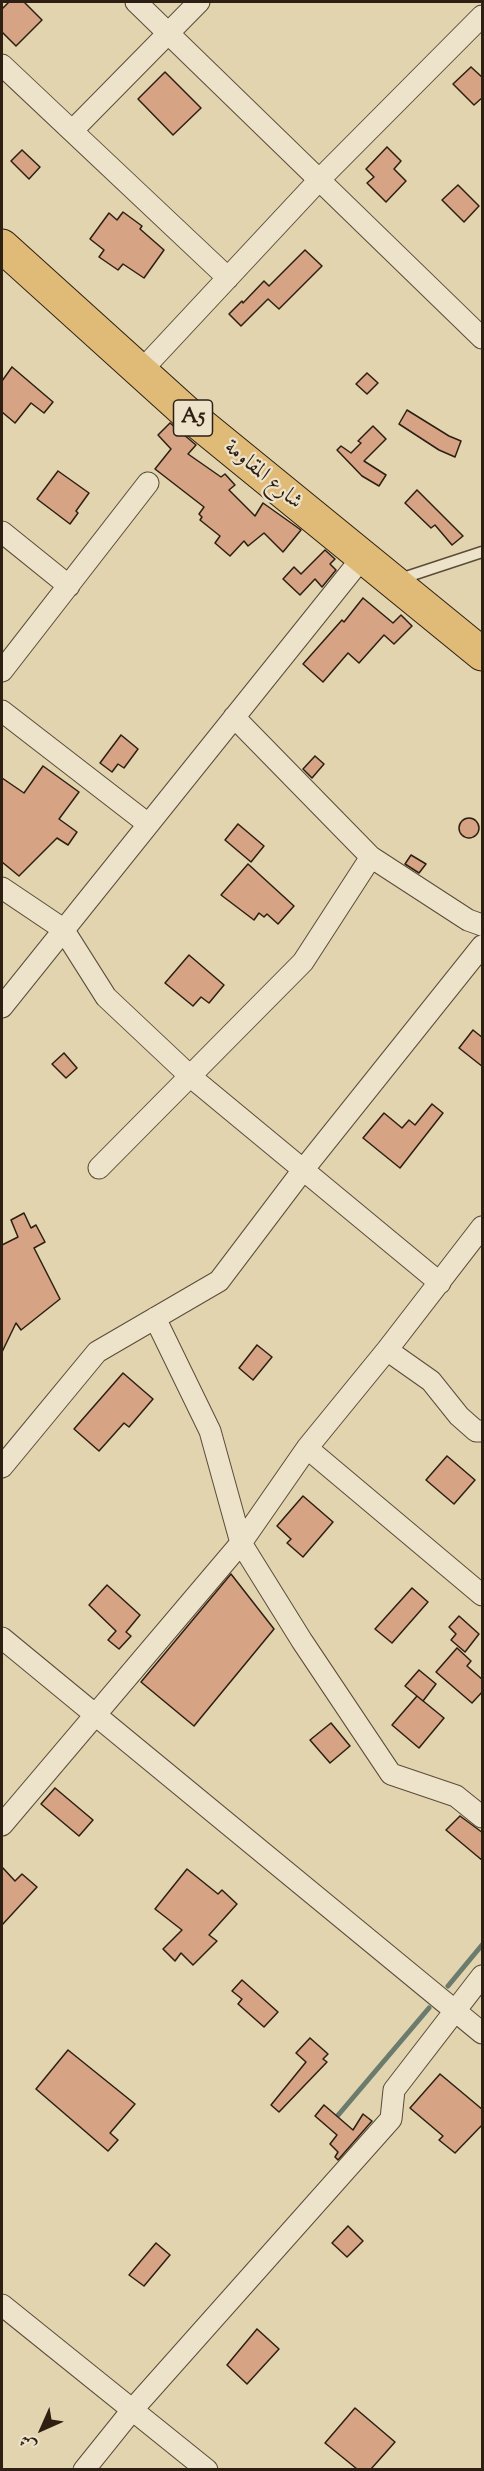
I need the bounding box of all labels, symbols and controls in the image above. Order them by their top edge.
road number: A5 [174,400,212,436]
street label: شارع المقاومة [217,436,307,516]
north arrow [12,2399,72,2459]
text: ش [15,2428,43,2456]

